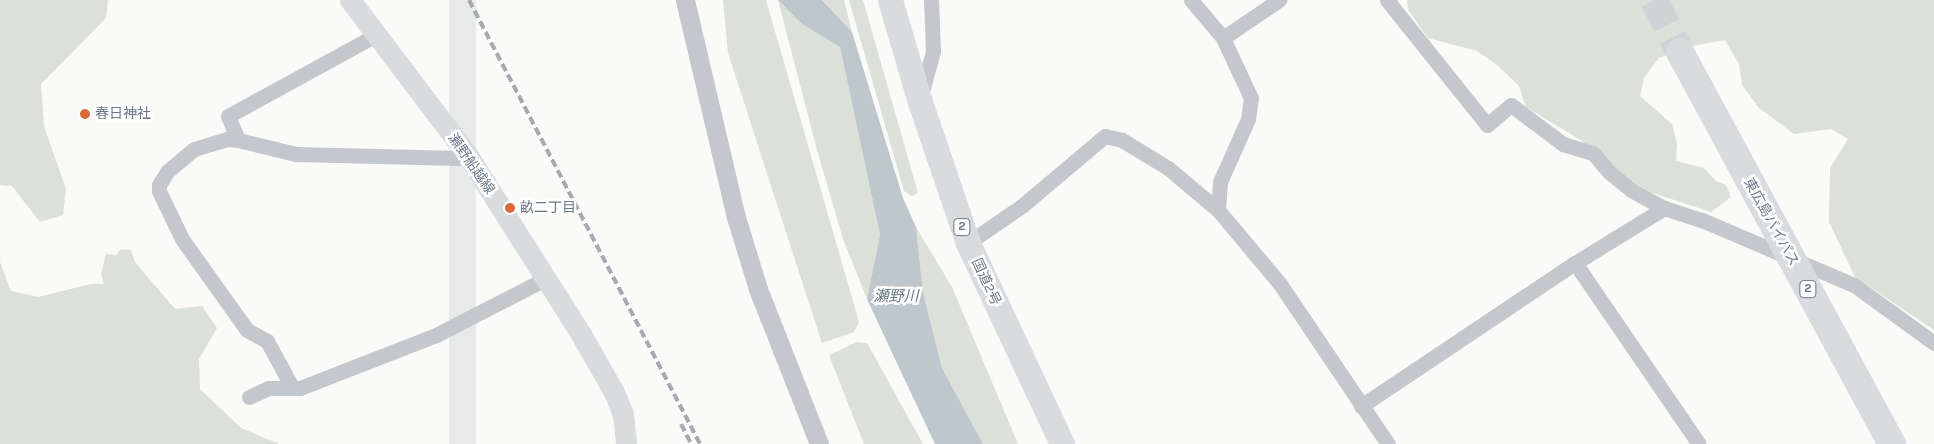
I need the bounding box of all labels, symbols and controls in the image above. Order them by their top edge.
place label: 春日神社 [95,106,151,122]
marker: 春日神社 [79,108,91,120]
street label: 瀬野船越線 [444,131,498,197]
street label: 東広島バイパス [1740,175,1802,269]
place label: 畝二丁目 [520,200,576,216]
marker: 畝二丁目 [504,202,516,214]
road number: 2 [953,218,971,236]
street label: 国道2号 [968,256,1004,308]
road number: 2 [1799,280,1817,298]
water label: 瀬野川 [874,288,918,306]

